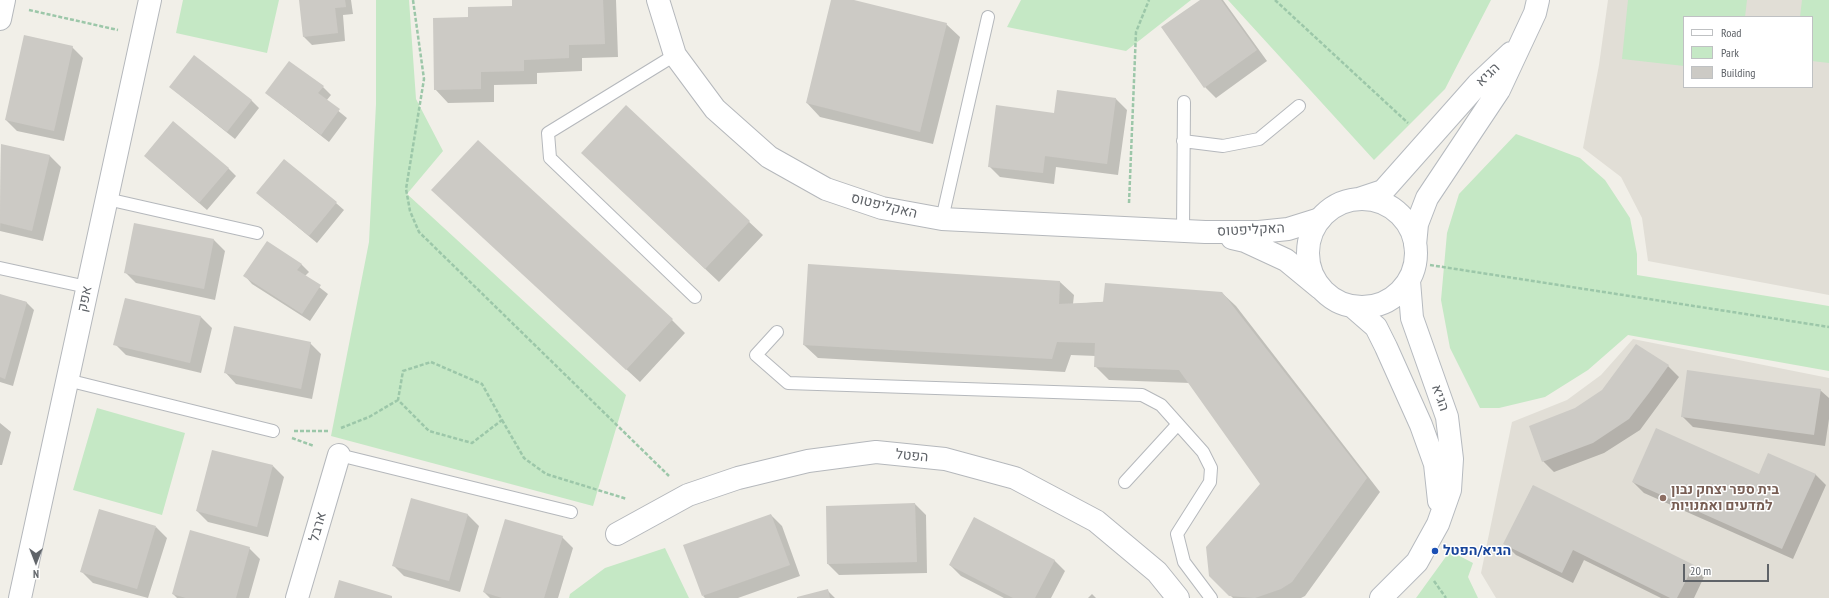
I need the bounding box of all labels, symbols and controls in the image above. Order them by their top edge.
legend [1683,16,1813,88]
text: Road [1721,25,1741,40]
text: Park [1721,45,1739,60]
street label: הגיא [1473,60,1503,90]
text: Building [1721,65,1756,80]
street label: האקליפטוס [849,190,919,222]
street label: האקליפטוס [1217,220,1285,240]
street label: אפק [74,284,96,314]
street label: הגיא [1428,383,1452,413]
street label: הפטל [895,446,929,466]
place label: בית ספר יצחק נבון למדעים ואמנויות [1671,482,1779,514]
marker: בית ספר יצחק נבון למדעים ואמנויות [1658,493,1668,503]
street label: ארבל [306,510,330,544]
north arrow [16,542,56,582]
place label: הגיא/הפטל [1443,543,1511,559]
marker: הגיא/הפטל [1430,546,1440,556]
scale bar [1685,556,1771,582]
text: 20 m [1690,563,1711,578]
text: N [33,567,39,581]

